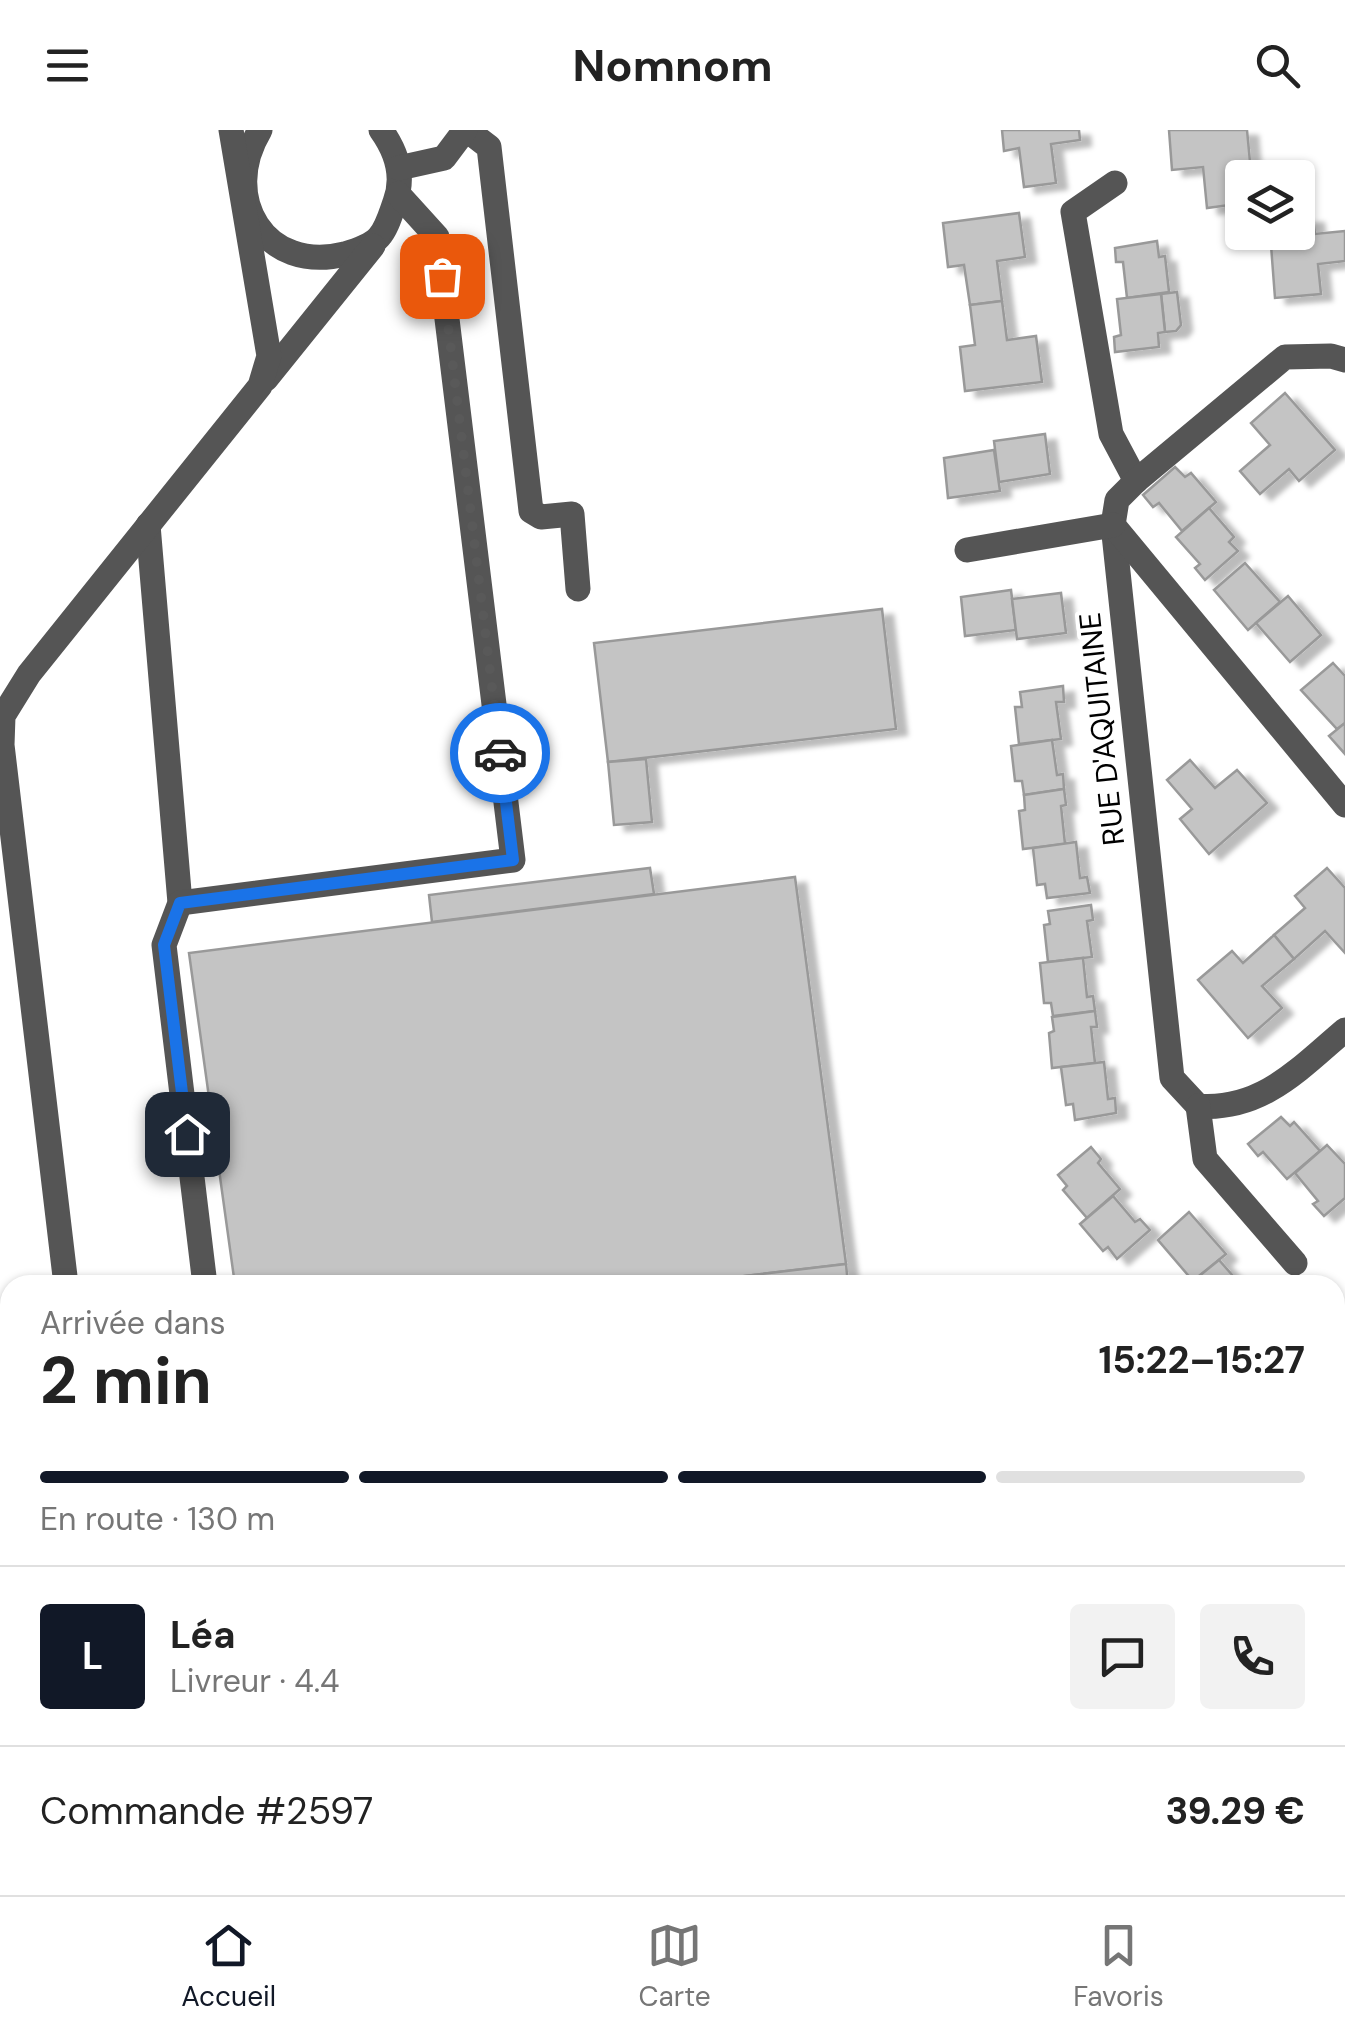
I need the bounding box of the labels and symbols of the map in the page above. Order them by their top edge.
pin [400,234,485,319]
street label: RUE D'AQUITAINE [1070,611,1133,847]
courier [450,703,550,803]
pin [145,1092,230,1177]

